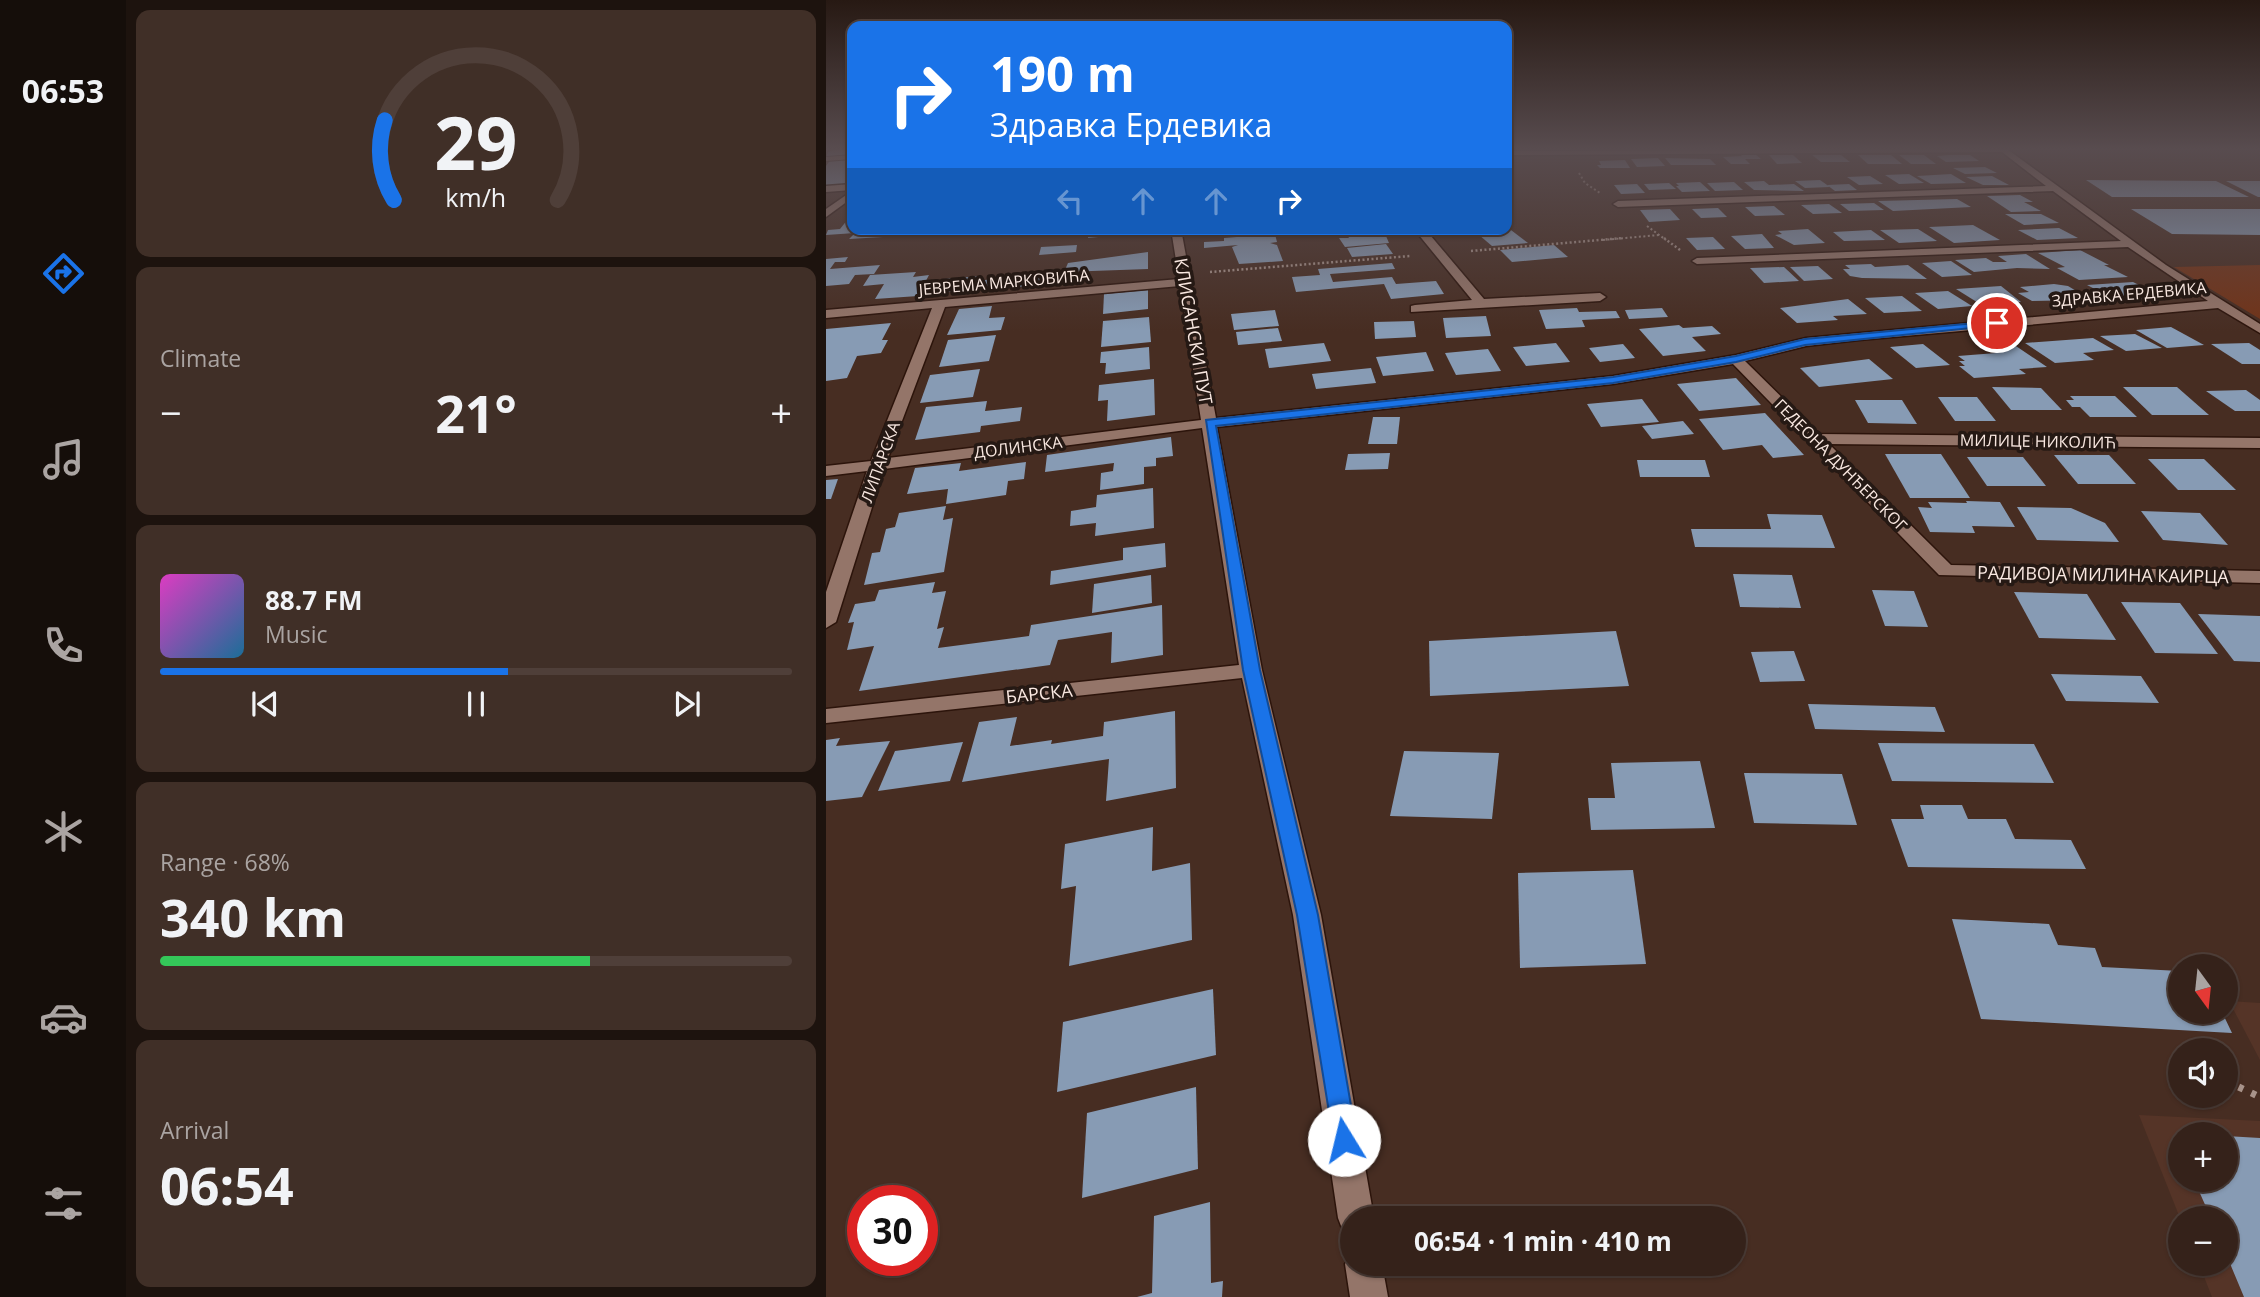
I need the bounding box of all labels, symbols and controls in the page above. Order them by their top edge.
text: 190 m [990,40,1135,106]
icon: right [875,49,966,140]
text: 06:53 [22,69,104,112]
text: 29 [434,92,518,191]
text: Здравка Ердевика [990,103,1272,146]
text: km/h [446,180,506,214]
icon: left [1051,182,1089,220]
icon: ahead [1124,182,1162,220]
icon: ahead [1197,182,1235,220]
icon: right [1270,182,1308,220]
icon: directions [39,249,88,298]
street label: КЛИСАНСКИ ПУТ [1169,256,1219,406]
street label: ЈЕВРЕМА МАРКОВИЋА [916,263,1091,301]
street label: ЗДРАВКА ЕРДЕВИКА [2051,276,2208,312]
pin [1967,293,2027,353]
icon: arrive [1978,304,2016,342]
text: Climate [160,342,241,374]
text: 21° [435,377,517,448]
text: − [160,386,182,438]
text: + [770,386,792,438]
street label: ГЕДЕОНА ДУНЂЕРСКОГ [1770,394,1912,536]
street label: ЛИПАРСКА [855,418,905,506]
street label: МИЛИЦЕ НИКОЛИЋ [1960,429,2116,453]
street label: ДОЛИНСКА [973,431,1064,463]
icon: music [39,435,88,484]
street label: РАДИВОЈА МИЛИНА КАИРЦА [1977,560,2230,588]
text: 88.7 FM [265,582,363,618]
text: Music [265,618,328,650]
icon: phone [39,621,88,670]
street label: БАРСКА [1004,678,1074,708]
icon: previous [246,685,284,723]
icon: pause [457,685,495,723]
icon: next [668,685,706,723]
icon: climate [39,807,88,856]
text: Range · 68% [160,846,290,878]
text: 340 km [160,881,346,952]
north arrow [2168,954,2238,1024]
map controls [2168,954,2238,1276]
icon: car [39,993,88,1042]
button: sound [2168,1038,2238,1108]
position arrow [1307,1103,1381,1177]
text: Arrival [160,1114,229,1146]
button: + [2168,1122,2238,1192]
text: 06:54 [160,1149,294,1220]
icon: filters [39,1179,88,1228]
speed limit sign: 30 [847,1185,938,1276]
button: − [2168,1206,2238,1276]
text: 06:54 · 1 min · 410 m [1414,1223,1672,1259]

